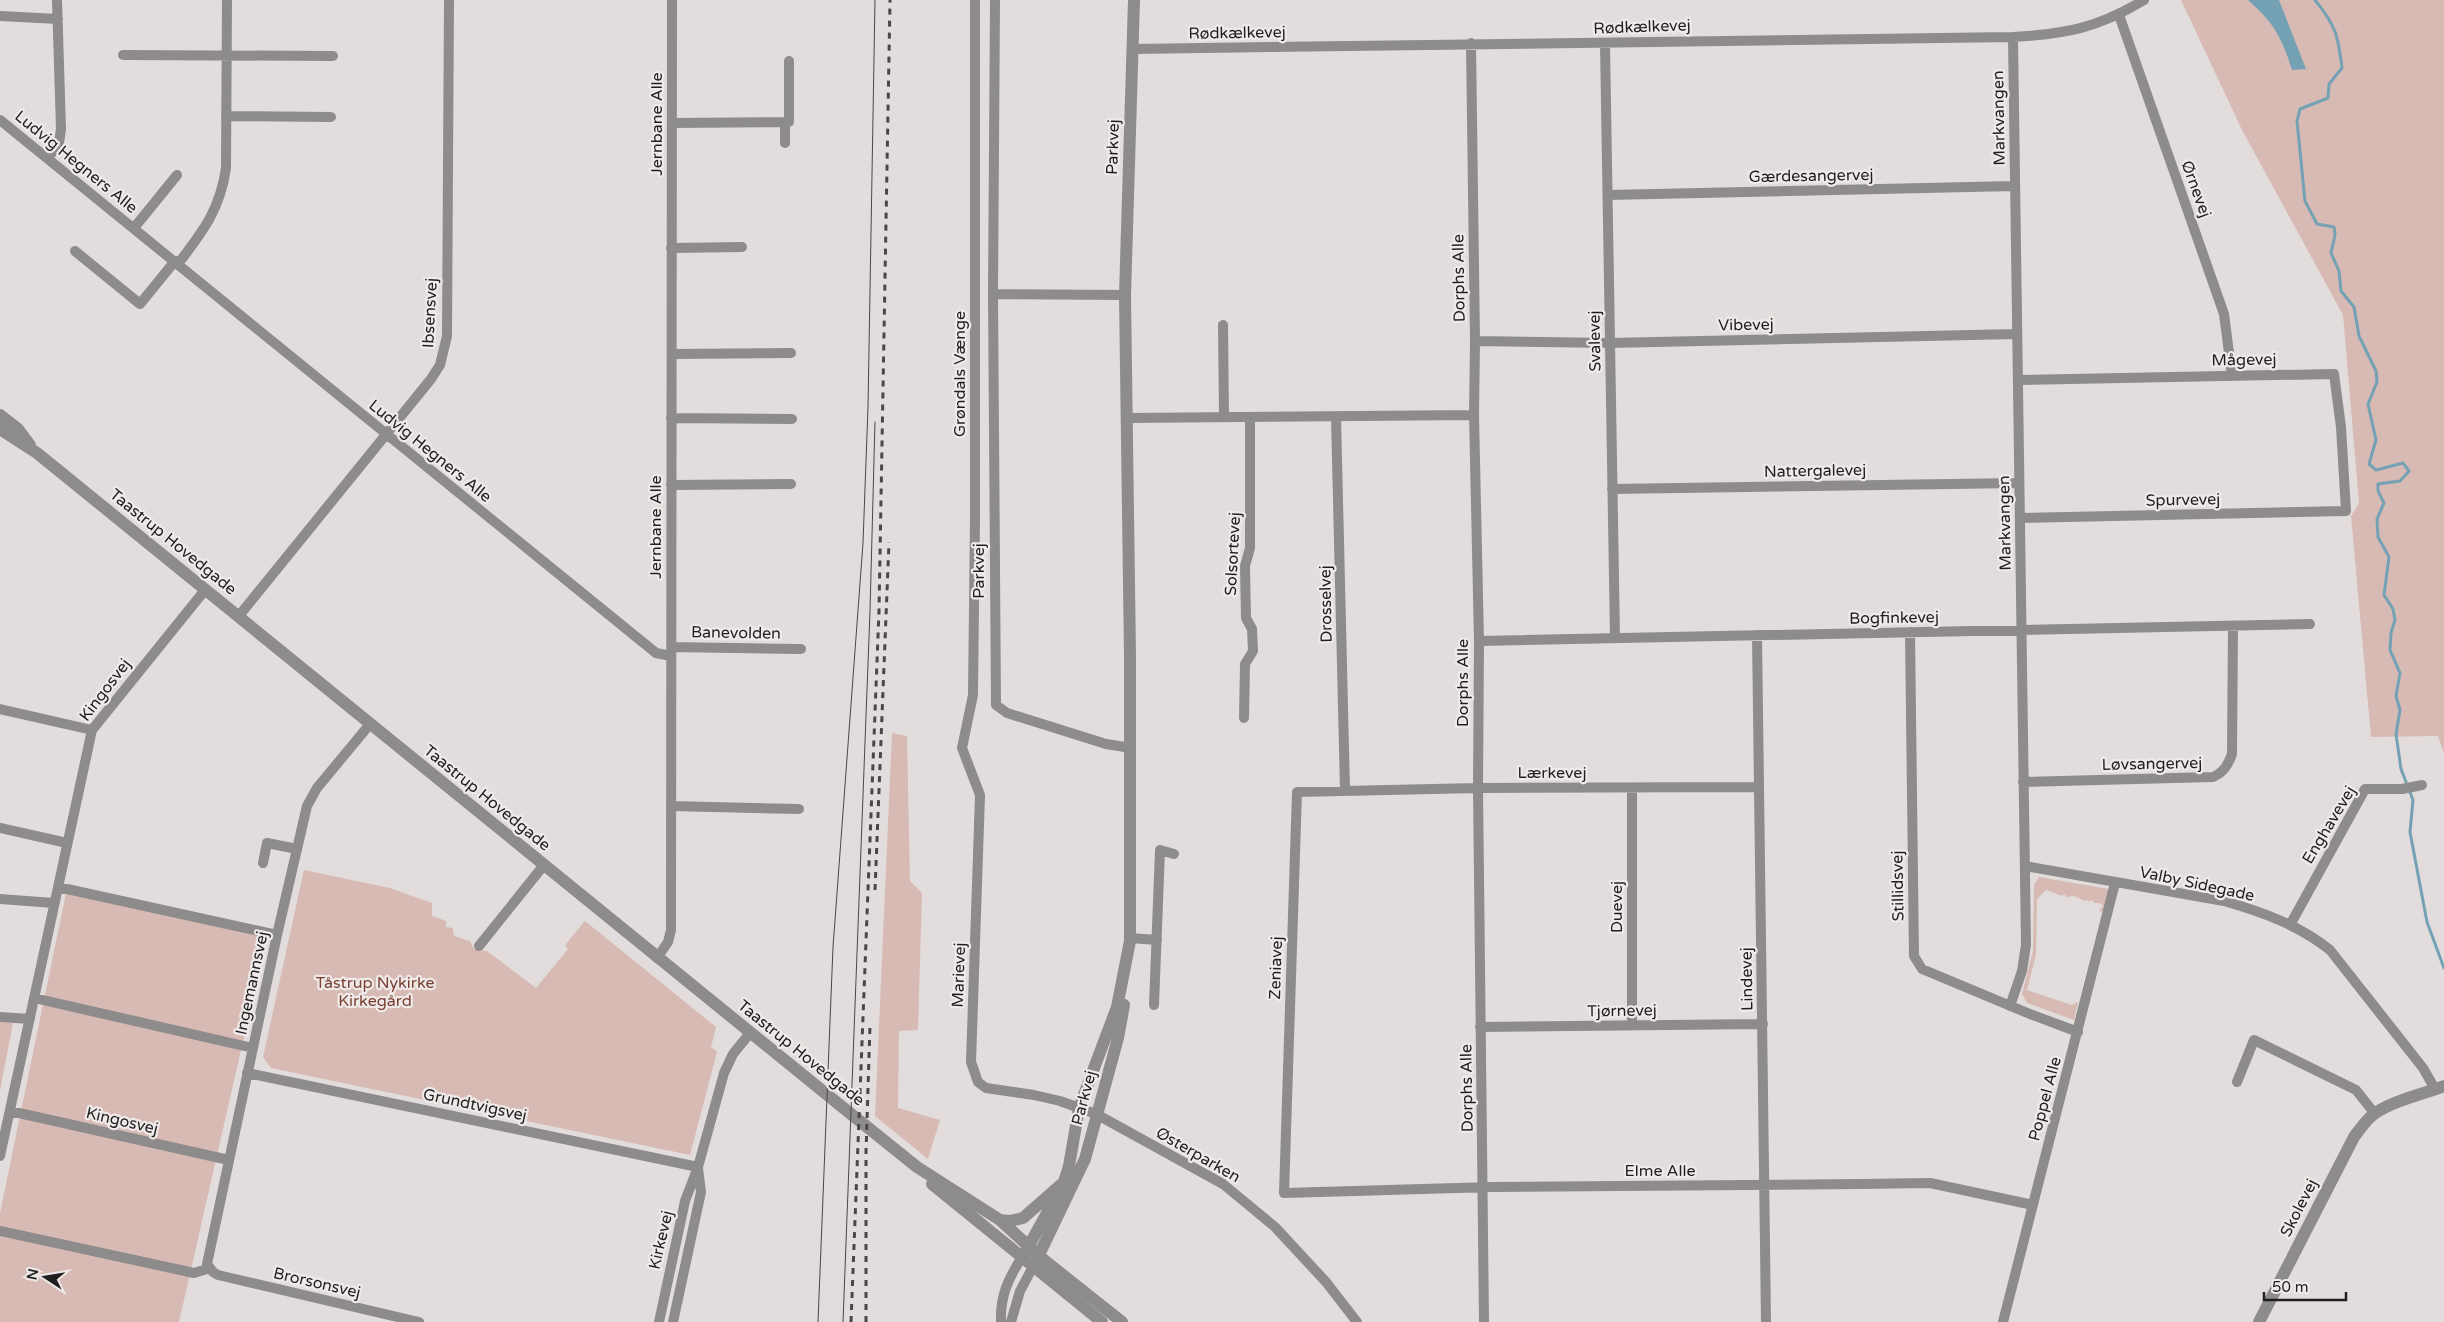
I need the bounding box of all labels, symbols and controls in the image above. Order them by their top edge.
street label: Rødkælkevej [1593,15,1691,39]
street label: Rødkælkevej [1188,22,1286,44]
street label: Markvangen [1988,70,2010,166]
street label: Jernbane Alle [647,72,667,176]
street label: Ludvig Hegners Alle [10,106,142,218]
street label: Parkvej [1102,119,1124,175]
street label: Ørnevej [2176,158,2216,220]
street label: Gærdesangervej [1748,165,1874,187]
street label: Dorphs Alle [1448,234,1470,322]
street label: Ibsensvej [418,277,442,349]
street label: Svalevej [1584,310,1606,372]
street label: Grøndals Vænge [950,311,970,437]
street label: Vibevej [1718,315,1774,335]
street label: Mågevej [2211,349,2277,371]
street label: Ludvig Hegners Alle [364,395,496,507]
street label: Nattergalevej [1764,460,1866,482]
street label: Jernbane Alle [646,475,666,579]
street label: Markvangen [1994,475,2016,571]
street label: Taastrup Hovedgade [105,485,241,599]
street label: Spurvevej [2146,489,2220,511]
street label: Solsortevej [1221,512,1245,596]
street label: Parkvej [969,543,989,599]
street label: Drosselvej [1315,565,1337,643]
street label: Bogfinkevej [1849,607,1939,629]
street label: Banevolden [691,622,781,644]
street label: Dorphs Alle [1453,639,1473,727]
street label: Kingosvej [75,655,135,725]
street label: Taastrup Hovedgade [419,741,555,855]
street label: Løvsangervej [2102,753,2202,775]
street label: Lærkevej [1518,763,1586,783]
street label: Enghavevej [2298,782,2360,868]
street label: Stillidsvej [1887,850,1909,922]
street label: Valby Sidegade [2138,862,2256,906]
street label: Duevej [1607,881,1627,933]
street label: Ingemannsvej [231,929,273,1037]
street label: Zeniavej [1265,936,1287,1000]
street label: Marievej [948,942,970,1008]
street label: Lindevej [1736,947,1758,1011]
park label: Tåstrup Nykirke Kirkegård [315,973,435,1011]
street label: Taastrup Hovedgade [733,996,869,1110]
street label: Tjørnevej [1587,1000,1657,1022]
street label: Dorphs Alle [1456,1044,1478,1132]
street label: Poppel Alle [2024,1055,2066,1143]
street label: Parkvej [1067,1069,1101,1127]
street label: Grundtvigsvej [421,1084,529,1126]
street label: Kingosvej [84,1103,160,1139]
street label: Østerparken [1152,1123,1244,1187]
street label: Elme Alle [1625,1161,1695,1181]
street label: Skolevej [2276,1176,2322,1240]
street label: Kirkevej [645,1209,677,1271]
north arrow [20,1252,70,1302]
street label: Brorsonsvej [271,1263,363,1303]
text: N [23,1267,42,1282]
scale bar [2264,1270,2346,1302]
text: 50 m [2272,1278,2309,1296]

